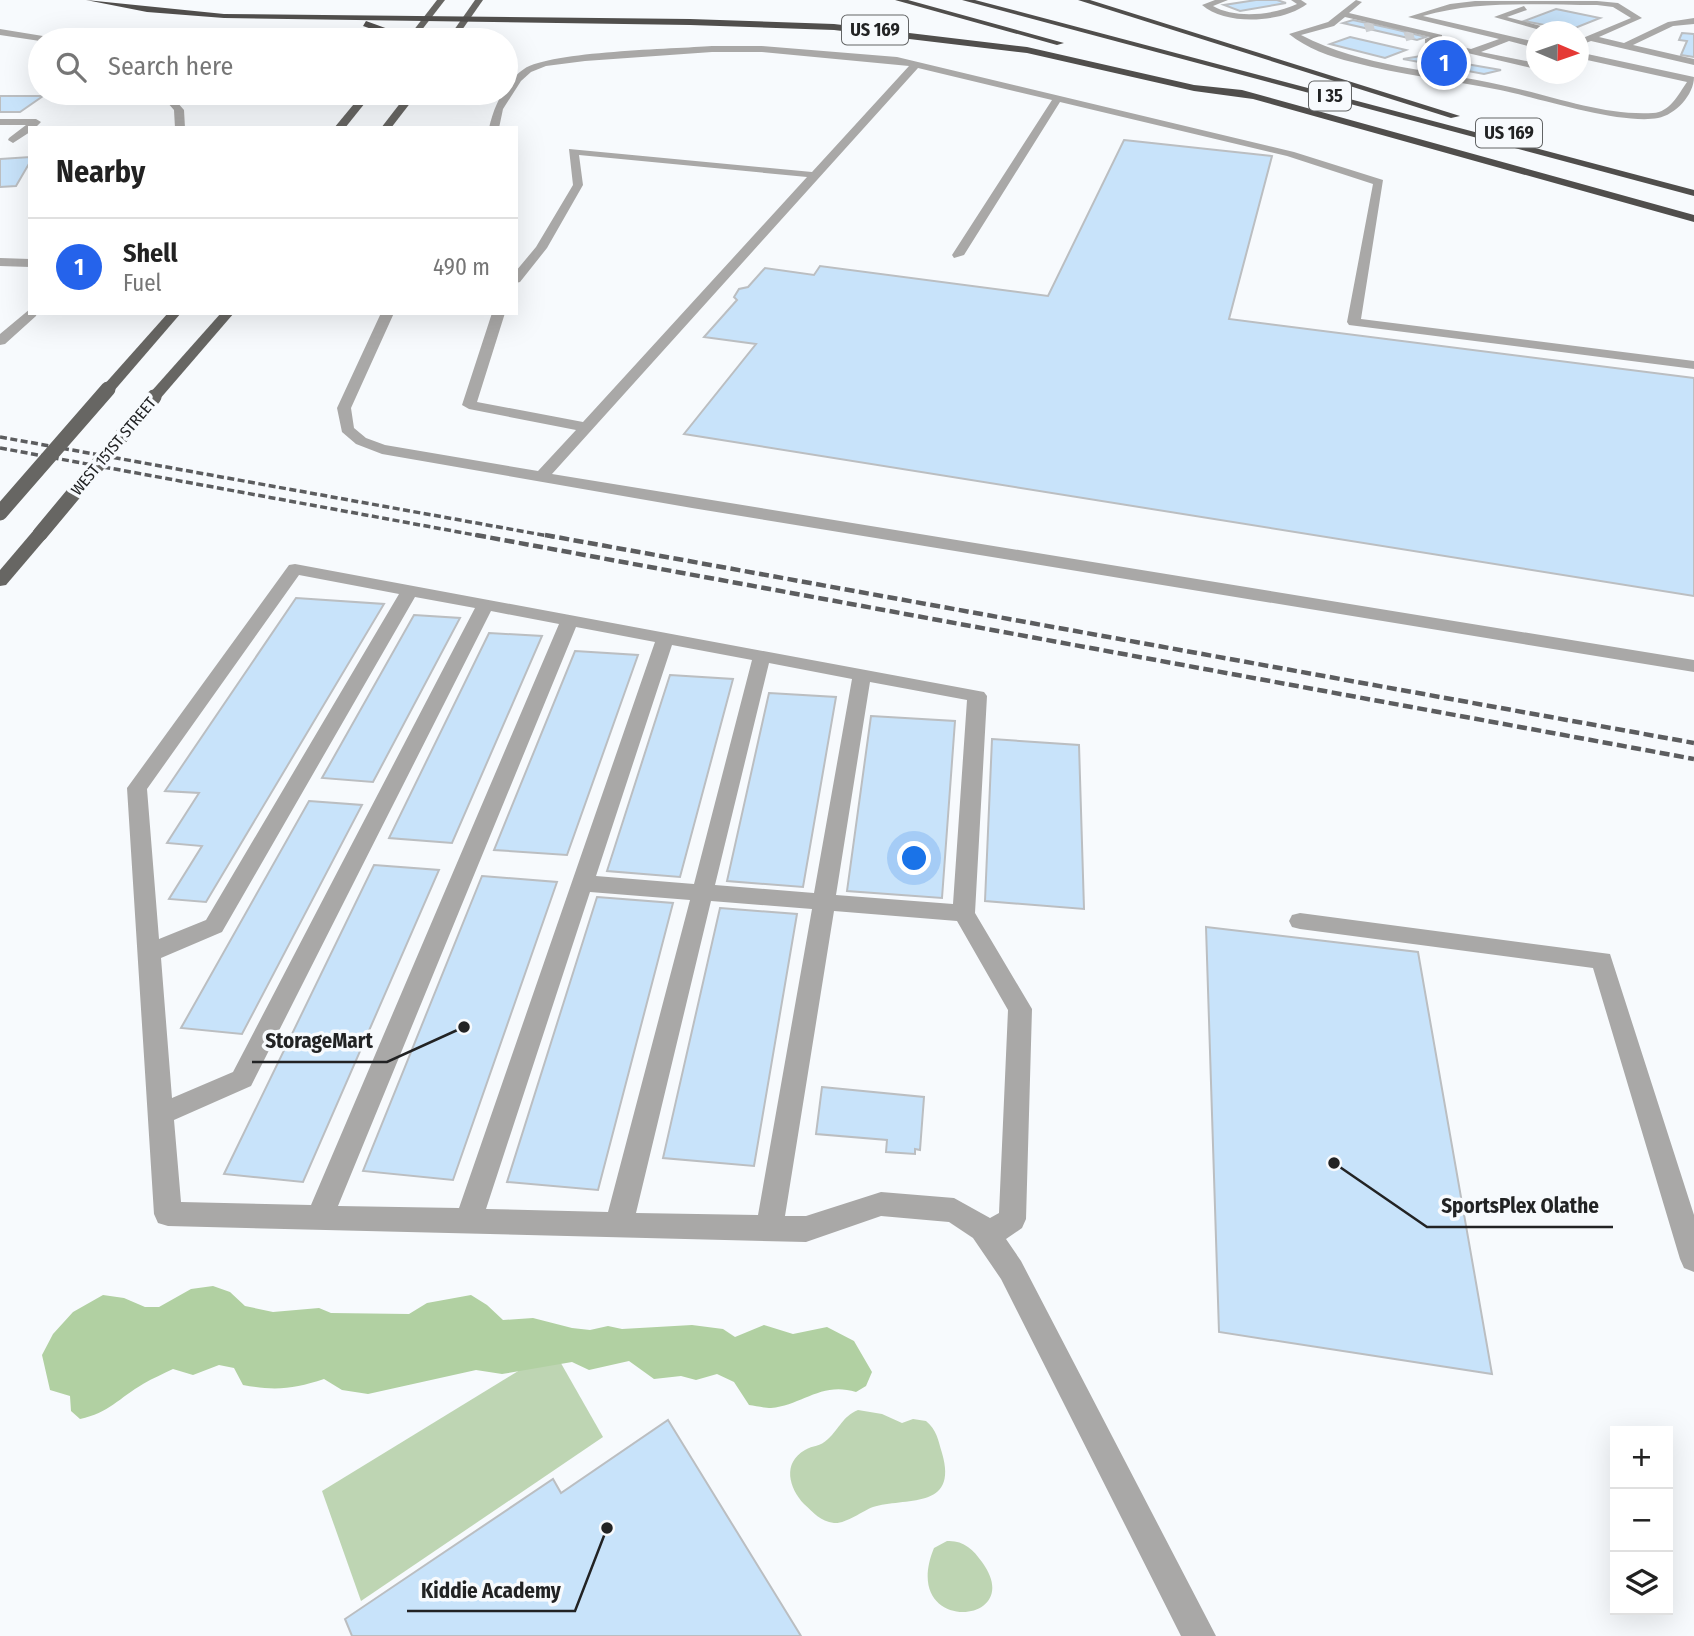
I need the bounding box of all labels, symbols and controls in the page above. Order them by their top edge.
road number: US 169 [842,15,908,44]
north arrow [1526,21,1589,84]
search box [28,28,518,105]
pin: 1 [1421,37,1467,89]
icon: search [52,48,90,86]
text: Search here [108,51,233,82]
road number: I 35 [1309,82,1351,110]
road number: US 169 [1476,118,1542,148]
text: Nearby [56,154,145,190]
text: Shell [123,238,178,269]
text: 1 [74,253,84,281]
text: 490 m [433,253,490,281]
text: Fuel [123,269,162,297]
street label: WEST 151ST STREET [67,393,160,499]
your location [897,841,931,875]
callout: StorageMart [252,1020,387,1062]
text: StorageMart [265,1028,373,1054]
callout: SportsPlex Olathe [1427,1185,1613,1227]
text: SportsPlex Olathe [1441,1193,1599,1219]
map controls [1610,1426,1673,1615]
button: + [1610,1426,1673,1489]
button: − [1610,1489,1673,1552]
button: layers [1610,1552,1673,1615]
callout: Kiddie Academy [407,1569,575,1611]
text: Kiddie Academy [421,1578,562,1604]

